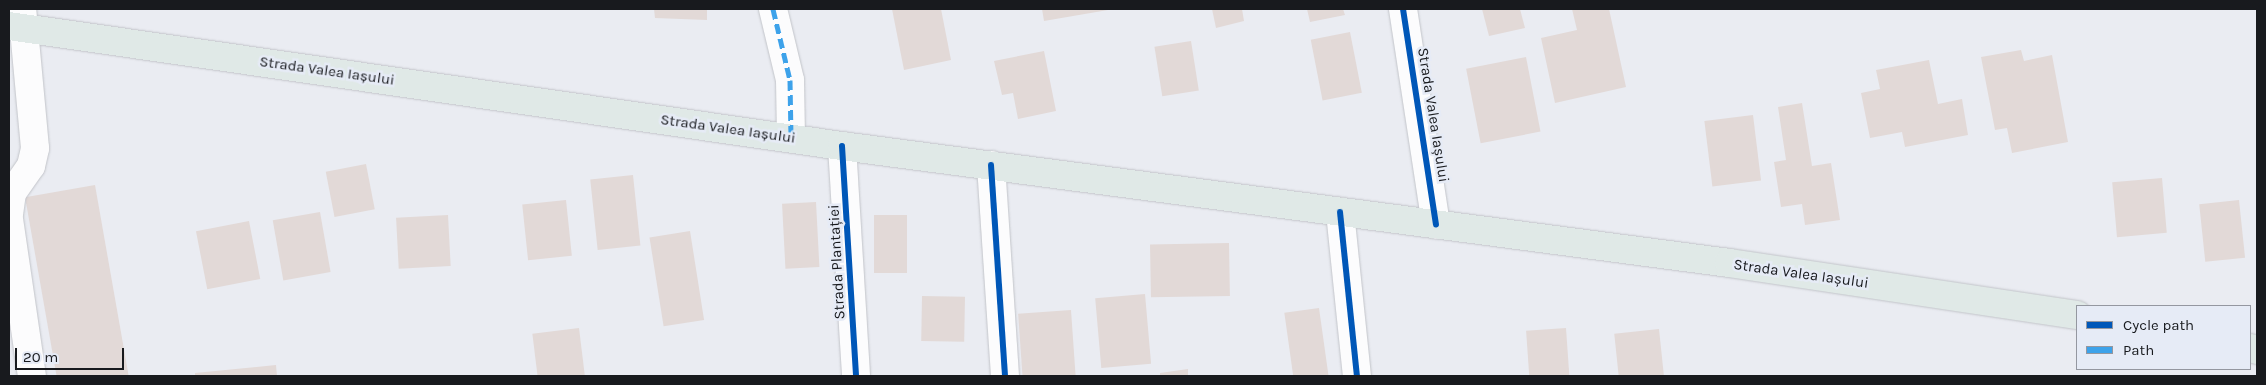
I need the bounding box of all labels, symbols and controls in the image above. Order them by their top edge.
street label: Strada Valea Iașului [1413,46,1453,184]
street label: Strada Valea Iașului [258,53,396,89]
street label: Strada Valea Iașului [659,111,797,147]
street label: Strada Plantației [825,204,849,320]
street label: Strada Valea Iașului [1732,256,1870,292]
legend [2076,305,2251,370]
text: Cycle path [2123,316,2194,334]
scale bar [18,338,126,370]
text: Path [2123,341,2154,359]
text: 20 m [23,348,58,366]

